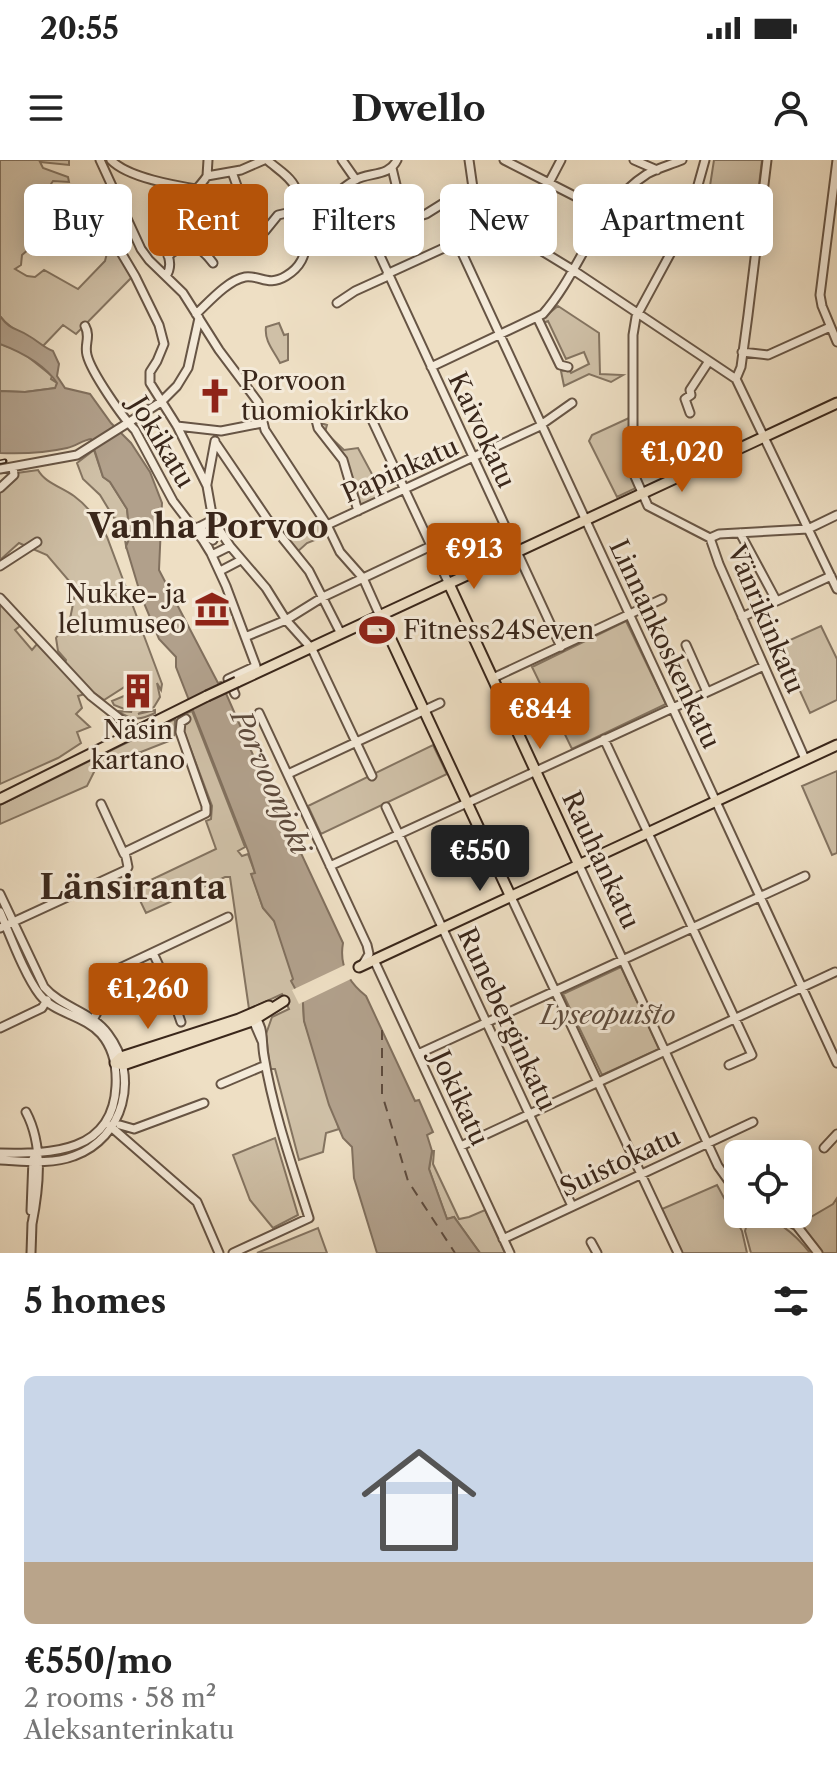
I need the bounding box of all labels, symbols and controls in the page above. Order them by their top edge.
text: 20:55 [40,10,119,47]
icon: menu [24,86,68,130]
text: Dwello [351,86,486,130]
icon: person [769,86,813,130]
chip: Buy [24,184,132,256]
chip: Rent [148,184,268,256]
chip: Filters [284,184,424,256]
chip: New [440,184,557,256]
chip: Apartment [573,184,773,256]
place label: Porvoon tuomiokirkko [241,365,409,427]
street label: Kaivokatu [441,367,523,493]
church icon: Porvoon tuomiokirkko [196,377,234,415]
street label: Jokikatu [120,387,202,494]
pin: €1,020 [617,426,747,494]
street label: Papinkatu [337,430,463,510]
text: €1,020 [640,436,724,468]
district label: Vanha Porvoo [86,505,329,547]
pin: €913 [427,523,521,591]
text: €913 [445,533,503,565]
street label: Linnankoskenkatu [603,534,727,754]
street label: Vänrikinkatu [720,539,812,698]
place label: Nukke- ja lelumuseo [58,578,186,640]
museum icon: Nukke- ja lelumuseo [193,590,231,628]
sports icon: Fitness24Seven [358,611,396,649]
place label: Fitness24Seven [403,614,594,646]
building icon: Näsin kartano [119,672,157,710]
pin: €844 [493,683,587,751]
text: €844 [508,693,572,725]
water label: Porvoonjoki [223,702,319,862]
place label: Näsin kartano [91,714,185,776]
street label: Rauhankatu [555,786,647,934]
pin: €550 [433,825,527,893]
text: €550 [449,835,511,867]
district label: Länsiranta [40,866,227,908]
street label: Runeberginkatu [451,922,563,1116]
pin: €1,260 [83,963,213,1031]
text: €1,260 [107,973,189,1005]
park label: Lyseopuisto [539,999,675,1031]
street label: Jokikatu [422,1042,496,1151]
street label: Suistokatu [555,1120,685,1204]
map controls [724,1140,812,1228]
button: locate [724,1140,812,1228]
icon: filters [769,1279,813,1323]
text: 5 homes [24,1280,166,1322]
icon: home [347,1428,491,1572]
text: €550/mo [24,1640,172,1682]
text: 2 rooms · 58 m² [24,1682,216,1714]
text: Aleksanterinkatu [24,1714,234,1746]

